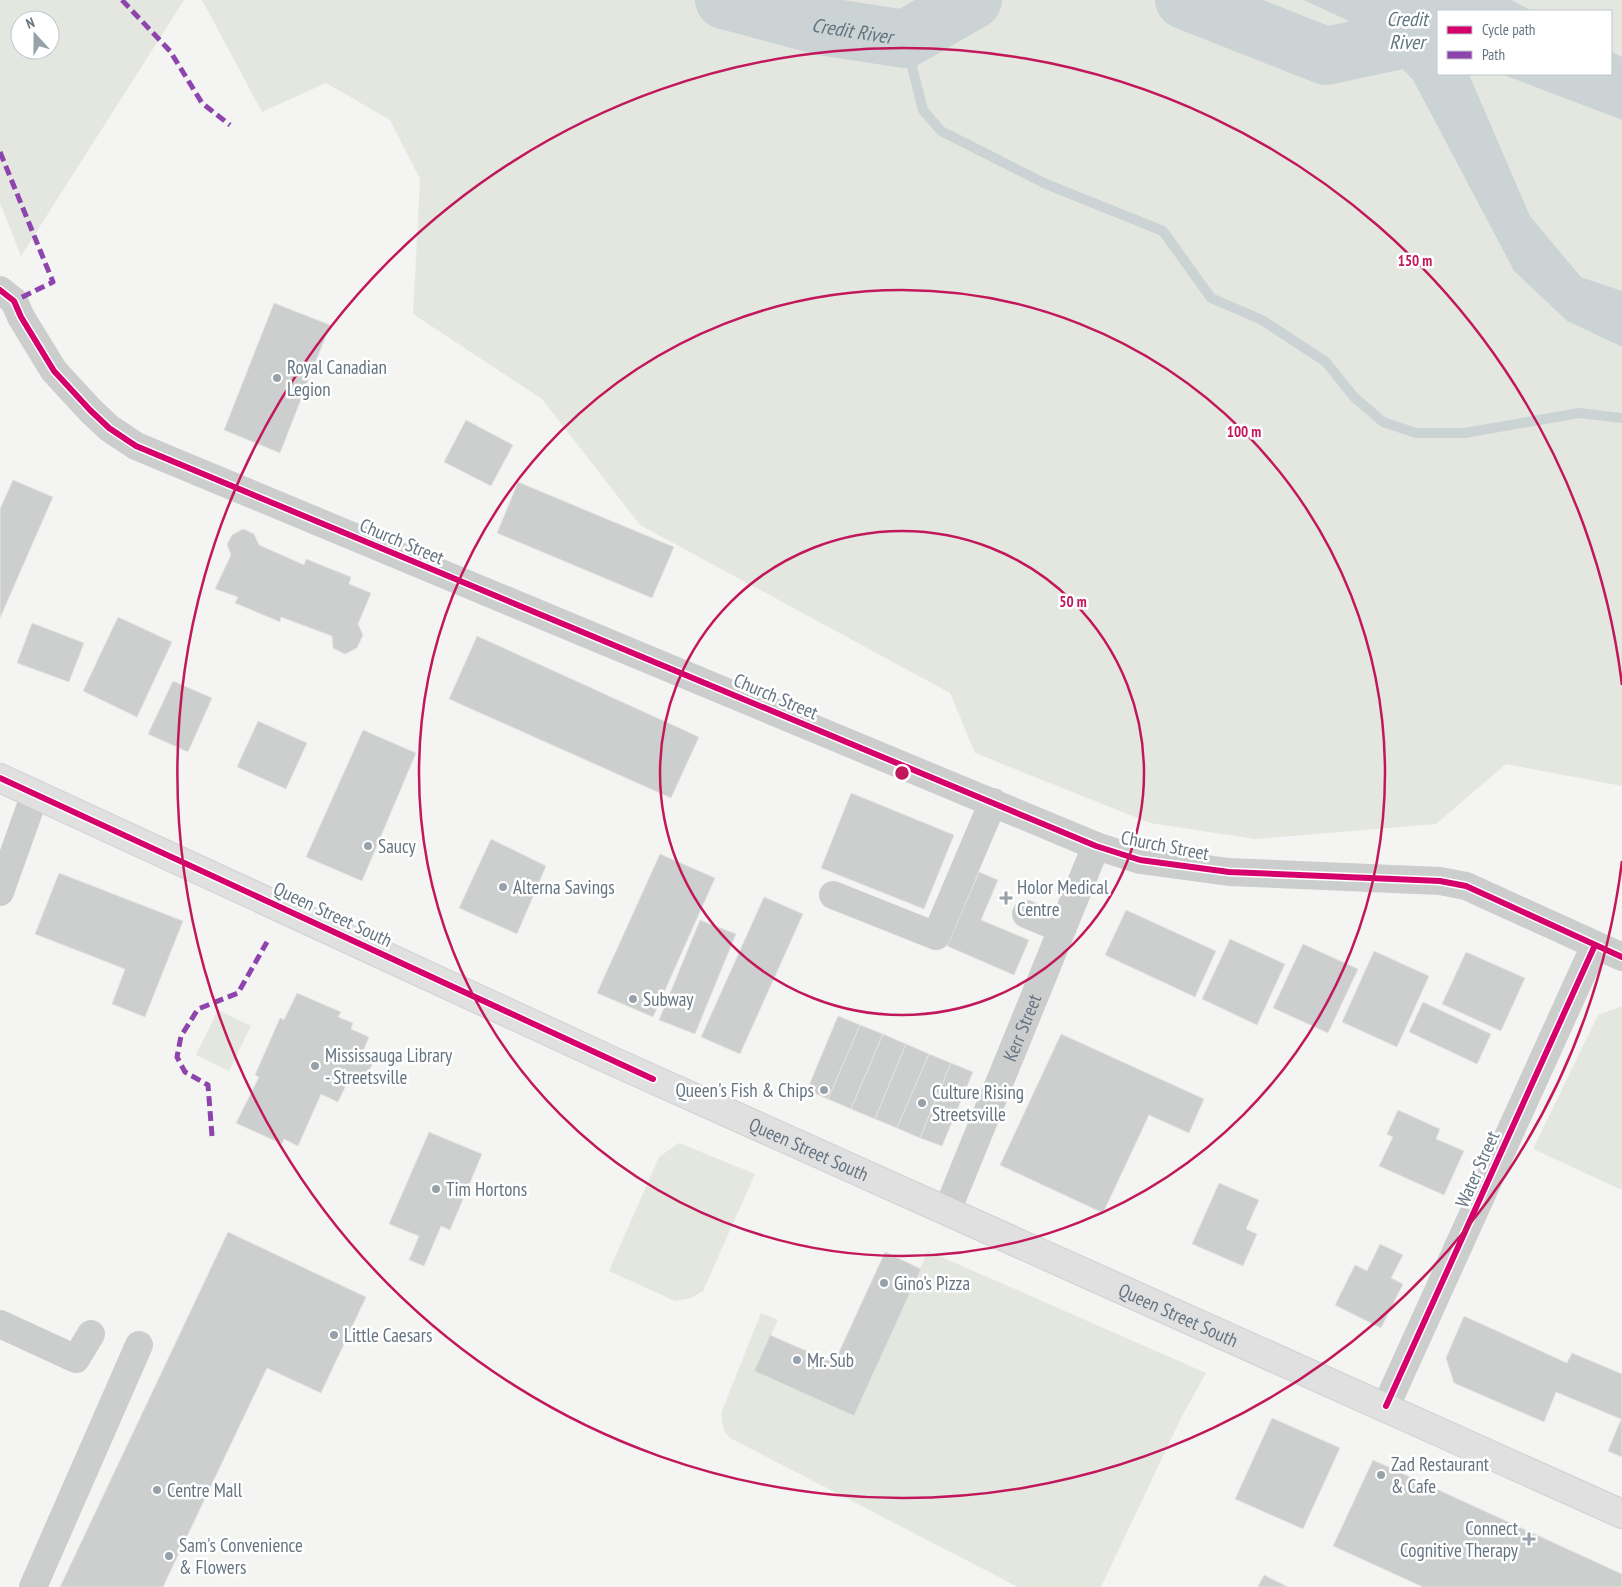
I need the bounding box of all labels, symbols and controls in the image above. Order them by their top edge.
water label: Credit River [1386,6,1430,55]
north arrow [10,10,60,60]
legend [1437,10,1612,75]
water label: Credit River [809,11,897,50]
text: N [24,13,37,33]
text: Cycle path [1482,20,1535,39]
text: Path [1482,45,1505,64]
text: 150 m [1398,251,1432,270]
place label: Royal Canadian Legion [287,355,387,401]
marker: Royal Canadian Legion [271,372,283,384]
text: 100 m [1227,422,1261,441]
street label: Church Street [356,513,448,570]
text: 50 m [1059,592,1087,611]
street label: Church Street [730,668,822,725]
centre of rings [893,764,911,782]
street label: Church Street [1119,825,1212,865]
place label: Saucy [378,834,417,858]
marker: Saucy [362,840,374,852]
place label: Alterna Savings [513,875,615,899]
place label: Holor Medical Centre [1017,875,1109,921]
street label: Queen Street South [270,876,396,952]
marker: Alterna Savings [497,881,509,893]
marker: Holor Medical Centre [999,891,1013,905]
place label: Subway [643,987,694,1011]
street label: Kerr Street [997,990,1047,1065]
marker: Subway [627,993,639,1005]
place label: Mississauga Library - Streetsville [325,1043,453,1089]
marker: Mississauga Library - Streetsville [309,1060,321,1072]
place label: Queen's Fish & Chips [675,1078,814,1102]
place label: Culture Rising Streetsville [932,1080,1024,1126]
marker: Queen's Fish & Chips [818,1084,830,1096]
marker: Culture Rising Streetsville [916,1097,928,1109]
street label: Queen Street South [745,1112,872,1186]
street label: Water Street [1450,1126,1505,1211]
place label: Tim Hortons [446,1177,527,1201]
marker: Tim Hortons [430,1183,442,1195]
place label: Gino's Pizza [894,1271,970,1295]
marker: Gino's Pizza [878,1277,890,1289]
street label: Queen Street South [1115,1278,1242,1352]
place label: Little Caesars [344,1323,432,1347]
marker: Little Caesars [328,1329,340,1341]
place label: Mr. Sub [807,1348,854,1372]
marker: Mr. Sub [791,1354,803,1366]
place label: Zad Restaurant & Cafe [1391,1452,1490,1498]
marker: Zad Restaurant & Cafe [1375,1469,1387,1481]
place label: Centre Mall [167,1478,243,1502]
marker: Centre Mall [151,1484,163,1496]
place label: Connect Cognitive Therapy [1400,1516,1519,1562]
marker: Connect Cognitive Therapy [1522,1532,1536,1546]
place label: Sam's Convenience & Flowers [179,1533,303,1579]
marker: Sam's Convenience & Flowers [163,1550,175,1562]

